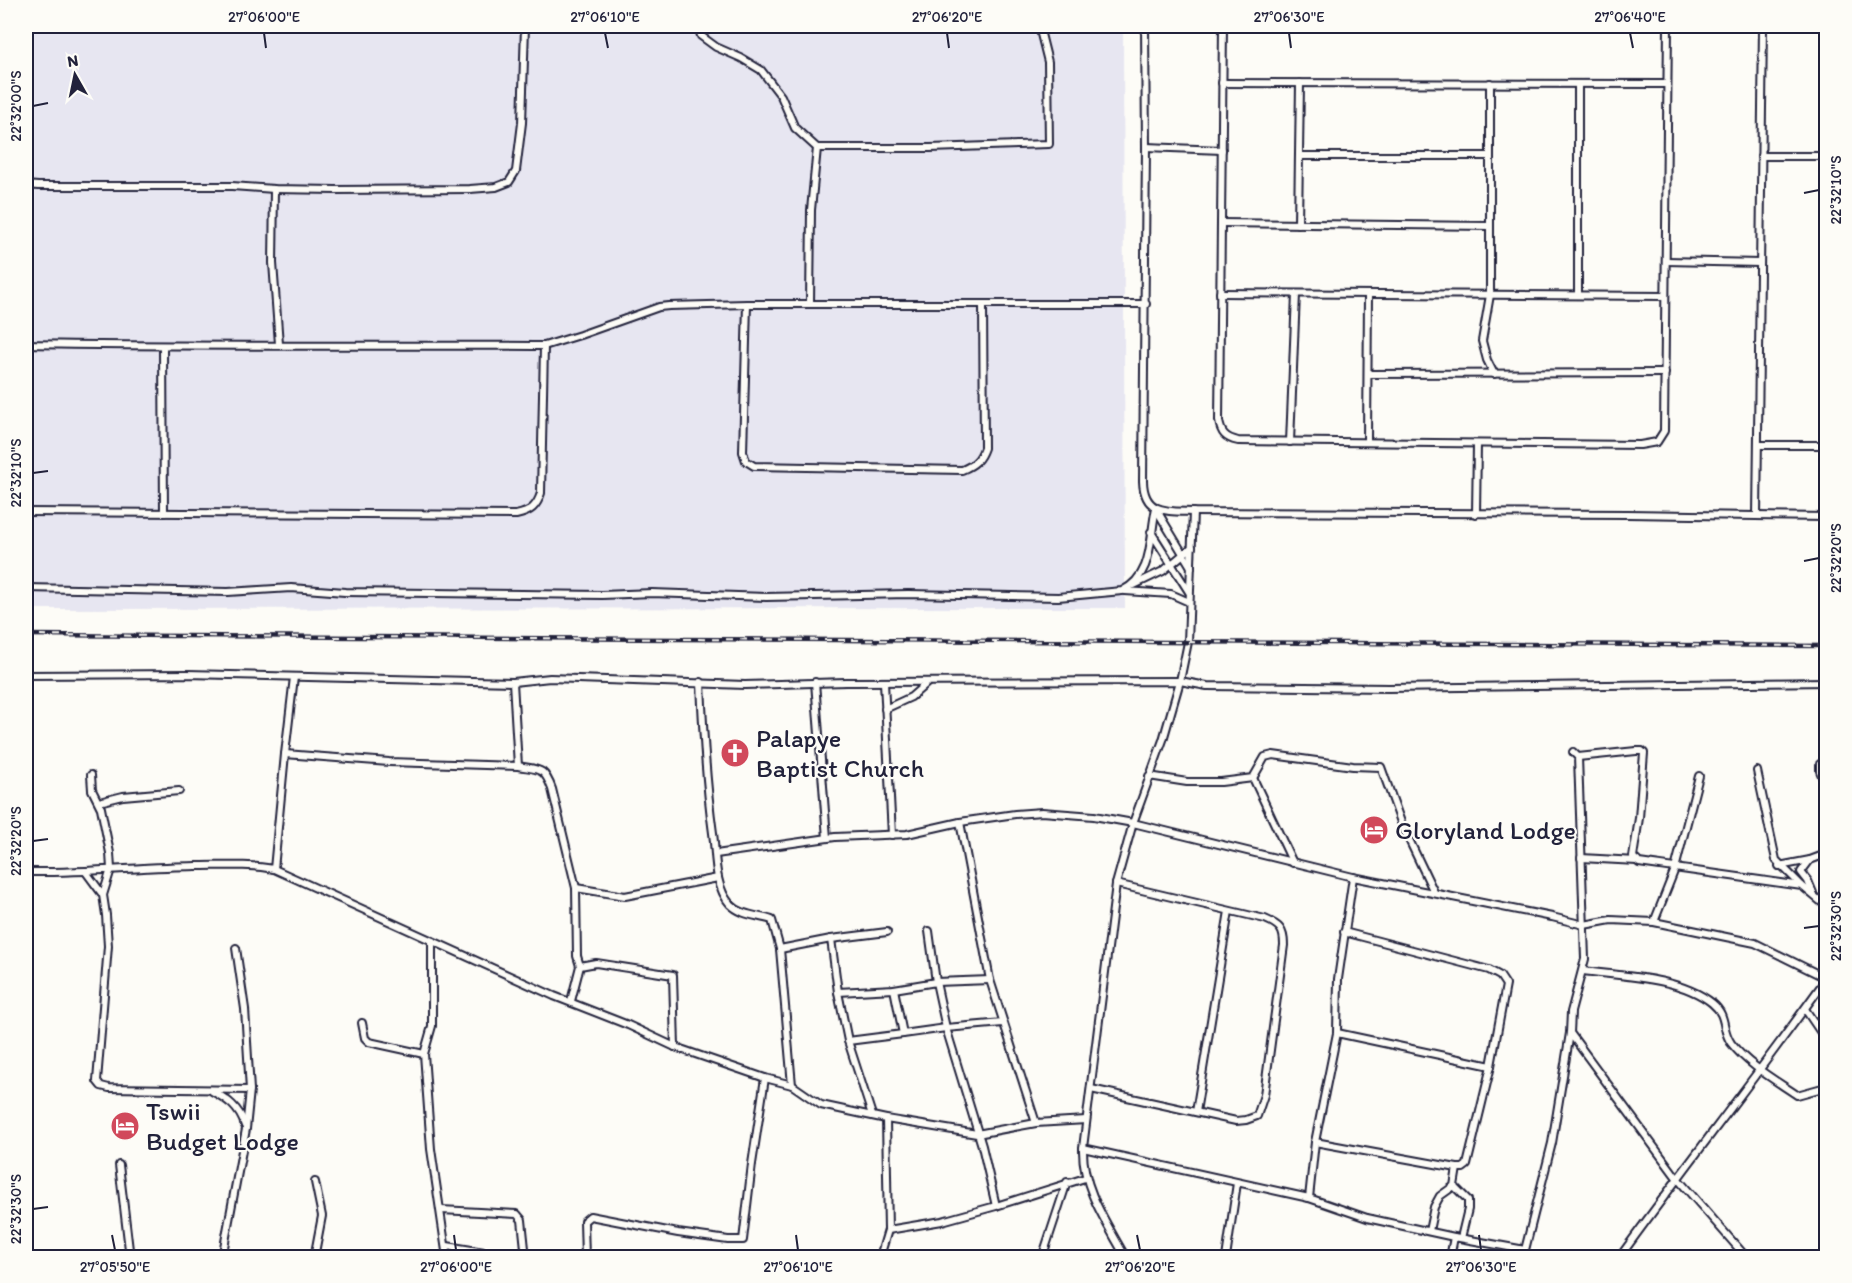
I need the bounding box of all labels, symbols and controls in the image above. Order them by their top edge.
text: 27°06'00"E [228,8,300,26]
text: 27°06'10"E [570,8,640,26]
text: 27°06'20"E [912,8,982,26]
text: 27°06'30"E [1254,8,1324,26]
text: 27°06'40"E [1594,8,1666,26]
north arrow [45,45,105,105]
text: N [66,50,80,71]
text: 22°32'00"S [7,70,25,142]
text: 22°32'10"S [1827,155,1845,225]
text: 22°32'10"S [7,438,25,508]
text: 22°32'20"S [1827,523,1845,593]
place label: Palapye Baptist Church [756,722,924,784]
church icon: Palapye Baptist Church [719,737,751,769]
text: 22°32'20"S [7,806,25,876]
hotel icon: Gloryland Lodge [1358,814,1390,846]
place label: Gloryland Lodge [1395,814,1576,846]
text: 22°32'30"S [1827,891,1845,961]
place label: Tswii Budget Lodge [146,1095,299,1157]
hotel icon: Tswii Budget Lodge [109,1110,141,1142]
text: 22°32'30"S [7,1174,25,1244]
text: 27°05'50"E [80,1258,150,1276]
text: 27°06'00"E [420,1258,492,1276]
text: 27°06'10"E [763,1258,833,1276]
text: 27°06'20"E [1105,1258,1175,1276]
text: 27°06'30"E [1446,1258,1516,1276]

